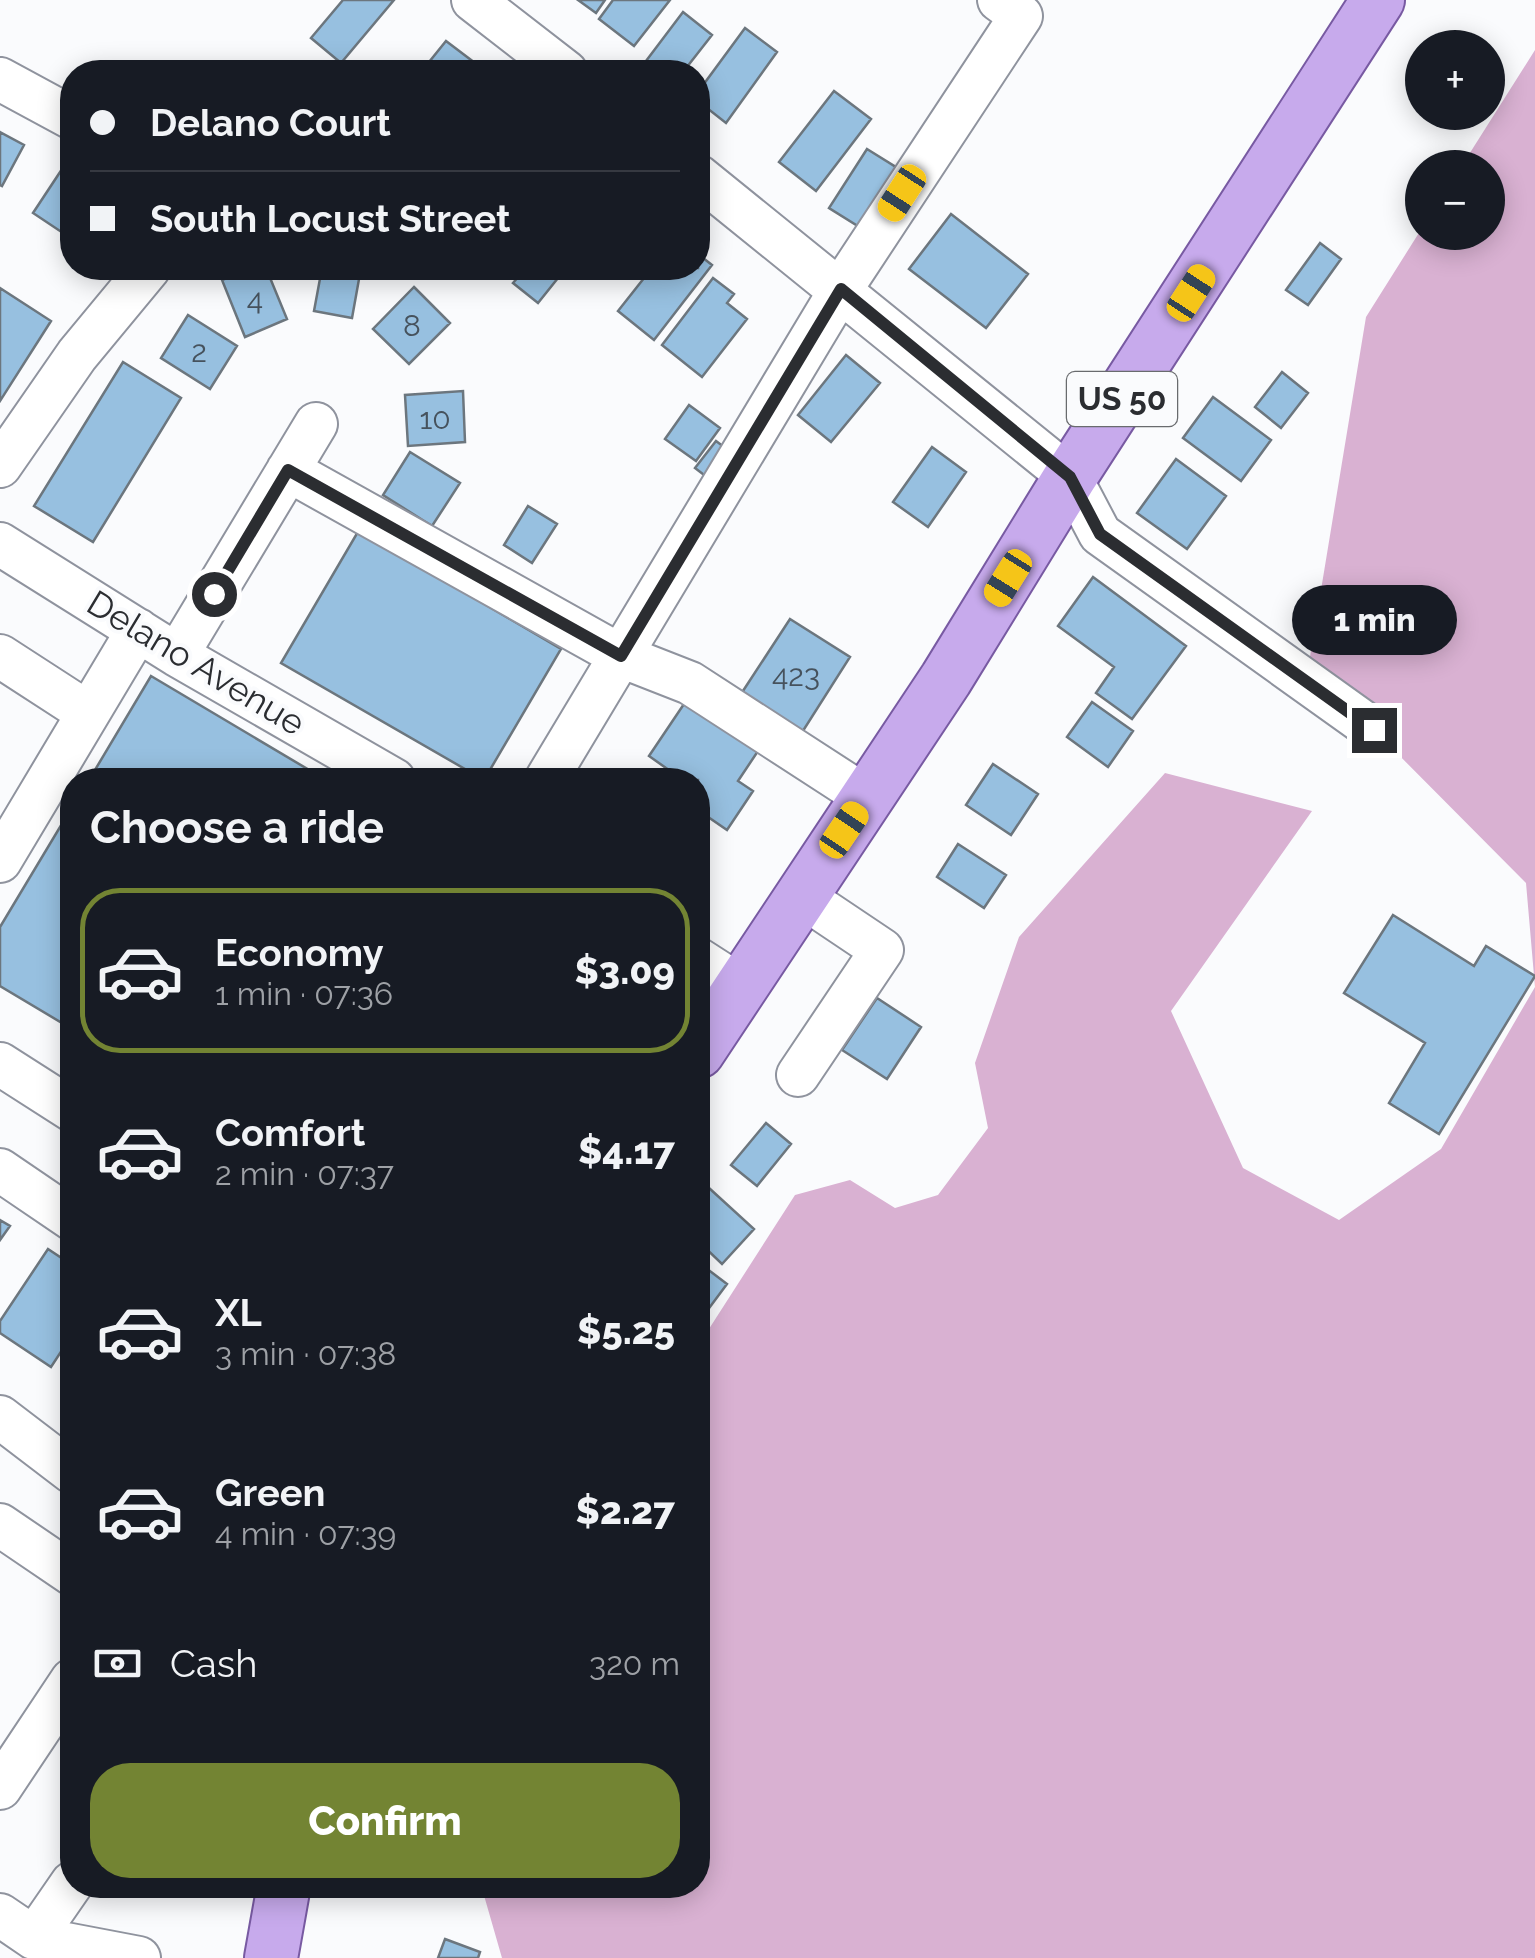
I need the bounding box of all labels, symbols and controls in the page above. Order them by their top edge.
map controls [1405,30,1505,250]
button: + [1405,30,1505,130]
text: Delano Court [150,100,391,145]
button: − [1405,150,1505,250]
car [873,160,931,226]
text: South Locust Street [150,196,511,241]
car [1162,260,1220,326]
house number: 4 [247,282,263,317]
house number: 8 [403,308,421,343]
house number: 2 [191,334,207,369]
road number: US 50 [1067,372,1177,426]
house number: 10 [419,401,451,436]
car [979,545,1037,611]
route start [192,572,237,617]
street label: Delano Avenue [80,582,312,744]
callout: 1 min [1292,585,1456,655]
text: 1 min [1333,601,1416,638]
house number: 423 [772,658,820,693]
route end [1352,708,1397,753]
car [815,797,873,863]
text: Choose a ride [90,801,384,854]
icon: car [95,926,185,1016]
text: Economy [215,930,384,975]
text: $3.09 [575,948,675,993]
text: 1 min · 07:36 [215,975,393,1012]
icon: car [95,1106,185,1196]
text: Comfort [215,1110,365,1155]
text: $4.17 [578,1128,675,1173]
text: 2 min · 07:37 [215,1155,394,1192]
icon: car [95,1286,185,1376]
text: XL [215,1290,262,1335]
text: $5.25 [577,1308,675,1353]
text: 3 min · 07:38 [215,1335,396,1372]
icon: car [95,1466,185,1556]
text: Green [215,1470,325,1515]
text: $2.27 [576,1488,675,1533]
text: 4 min · 07:39 [215,1515,396,1552]
icon: cash [90,1636,145,1691]
text: Cash [170,1641,257,1686]
text: 320 m [589,1645,680,1682]
button: Confirm [90,1763,680,1878]

